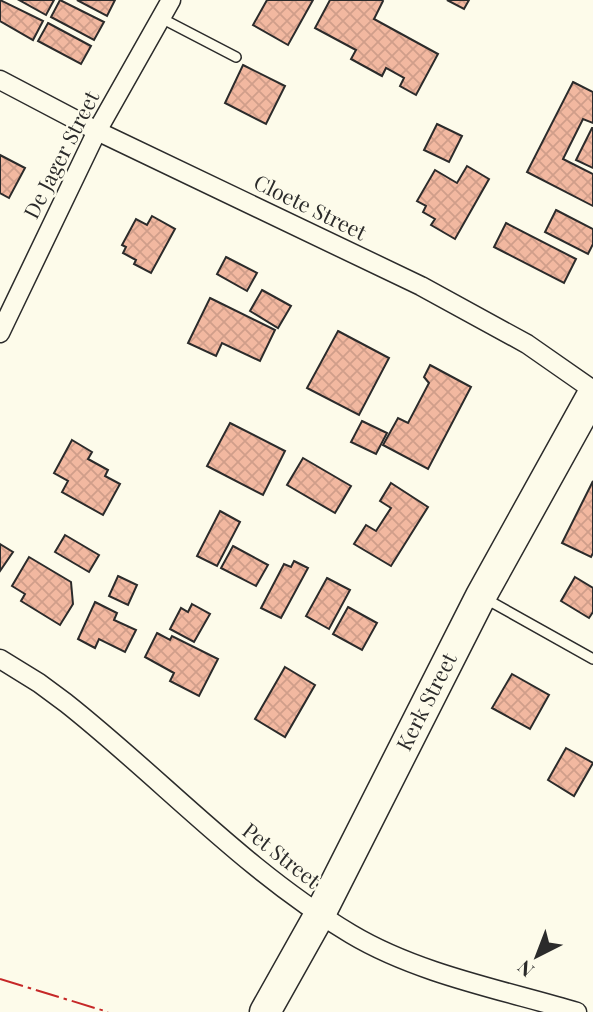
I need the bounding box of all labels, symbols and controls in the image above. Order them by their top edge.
street label: De Jager Street [16,85,105,223]
street label: Cloete Street [250,167,372,246]
street label: Kerk Street [389,647,462,755]
street label: Pet Street [238,815,327,894]
north arrow [502,921,572,991]
text: N [511,955,539,984]

